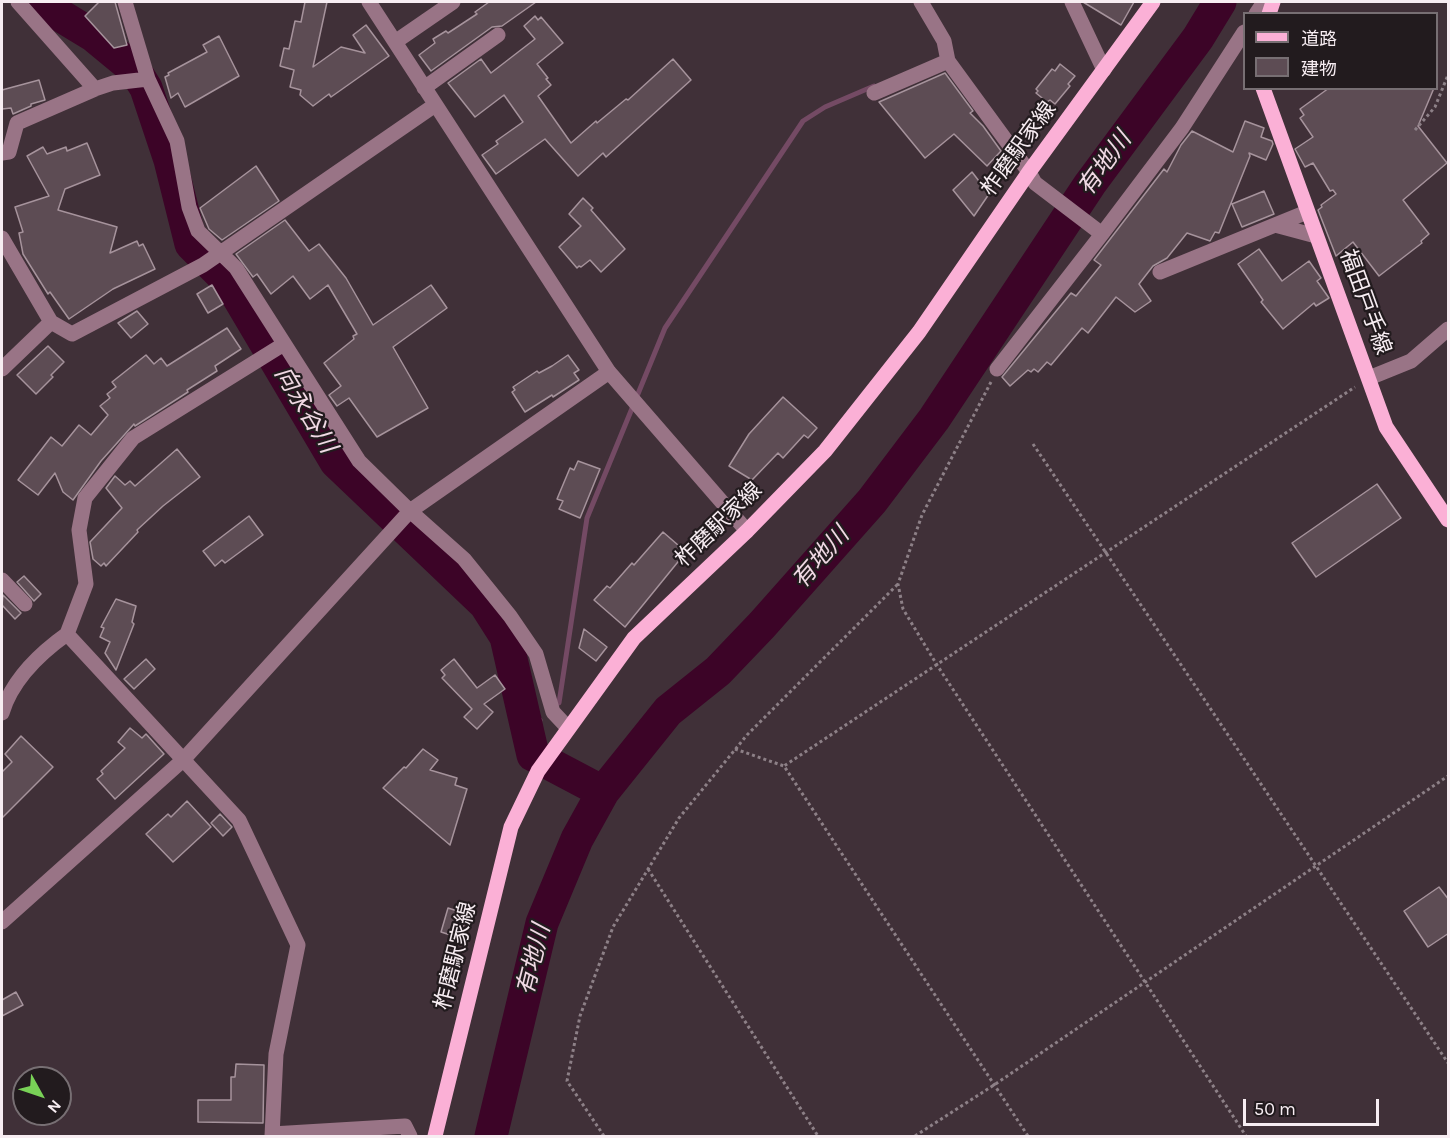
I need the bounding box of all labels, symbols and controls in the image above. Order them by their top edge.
legend [1243,12,1438,90]
text: 道路 [1301,28,1337,50]
text: 建物 [1301,58,1337,80]
street label: 柞磨駅家線 [976,97,1062,201]
water label: 有地川 [1072,126,1138,202]
street label: 福田戸手線 [1334,246,1396,358]
water label: 向永谷川 [268,361,342,459]
street label: 柞磨駅家線 [670,477,768,573]
water label: 有地川 [787,521,855,595]
street label: 柞磨駅家線 [430,899,482,1013]
water label: 有地川 [511,922,557,998]
north arrow [12,1066,72,1126]
scale bar [1246,1087,1382,1125]
text: N [44,1096,66,1117]
text: 50 m [1254,1098,1296,1120]

